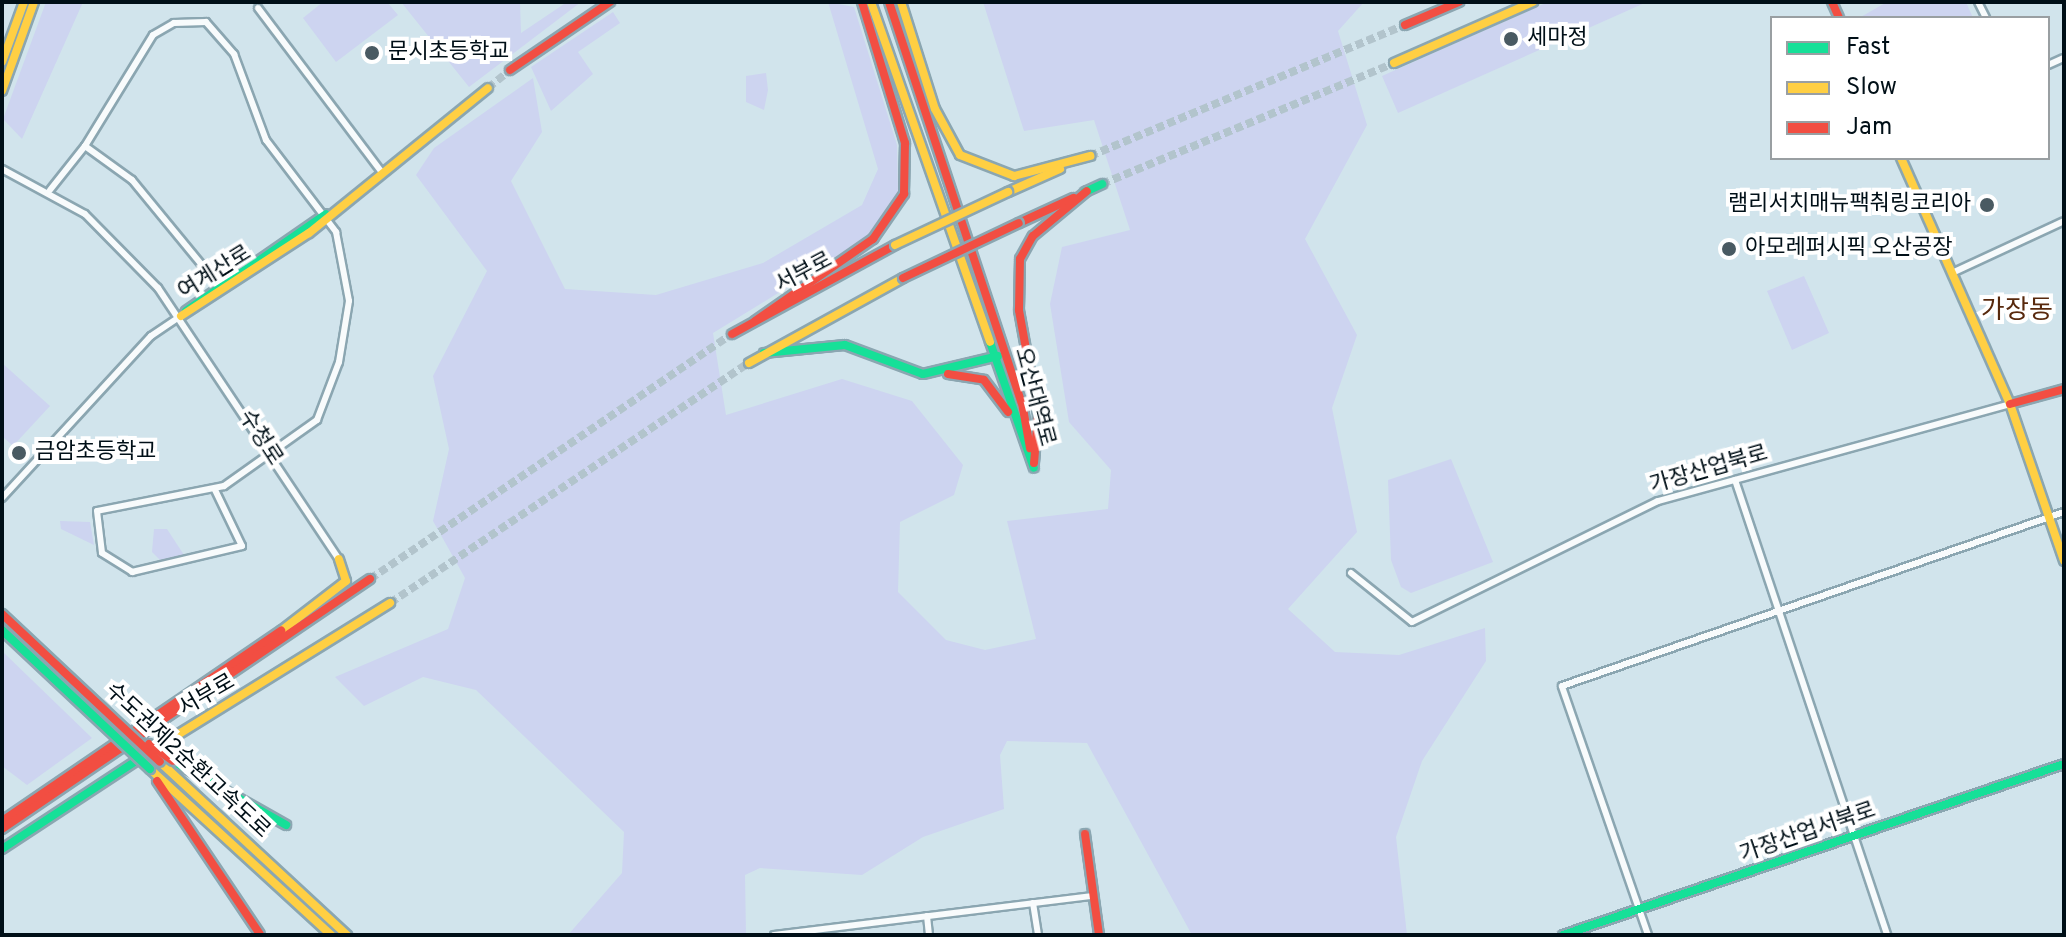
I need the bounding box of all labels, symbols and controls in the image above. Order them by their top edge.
legend [1770,16,2050,160]
place label: 세마정 [1527,26,1588,52]
marker: 세마정 [1502,30,1520,48]
text: Fast [1846,33,1890,63]
place label: 문시초등학교 [388,40,509,66]
marker: 문시초등학교 [363,44,381,62]
text: Slow [1846,73,1897,103]
text: Jam [1846,113,1892,143]
place label: 램리서치매뉴팩춰링코리아 [1728,192,1971,218]
marker: 램리서치매뉴팩춰링코리아 [1978,196,1996,214]
place label: 아모레퍼시픽 오산공장 [1745,236,1953,262]
street label: 여계산로 [174,240,256,306]
marker: 아모레퍼시픽 오산공장 [1720,240,1738,258]
street label: 서부로 [771,247,837,299]
district label: 가장동 [1981,296,2053,328]
street label: 오산대역로 [1008,345,1060,449]
street label: 수청로 [232,405,288,471]
place label: 금암초등학교 [35,440,156,466]
street label: 가장산업북로 [1647,441,1771,499]
marker: 금암초등학교 [10,444,28,462]
street label: 서부로 [174,669,240,723]
street label: 수도권제2순환고속도로 [99,678,275,844]
street label: 가장산업서북로 [1737,797,1879,869]

